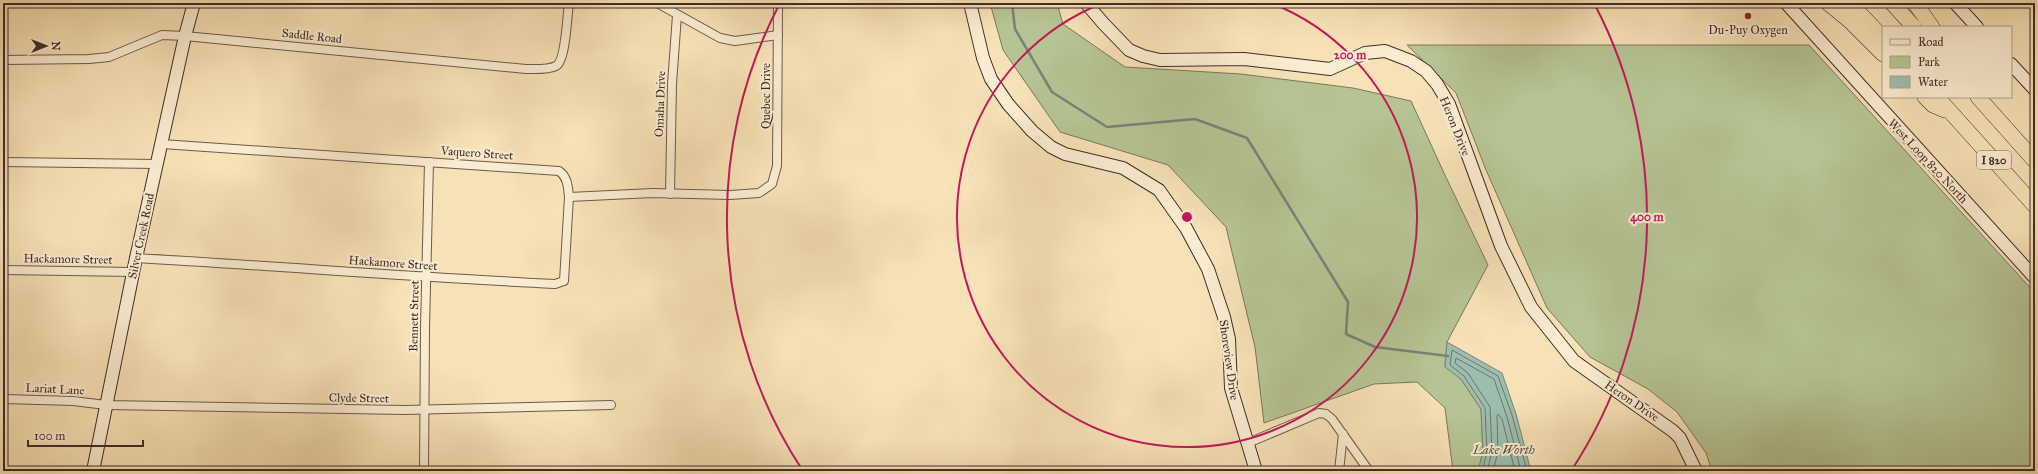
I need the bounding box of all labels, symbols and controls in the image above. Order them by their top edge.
marker: Du-Puy Oxygen [1743,11,1753,21]
place label: Du-Puy Oxygen [1708,23,1788,38]
north arrow [26,26,66,66]
street label: Saddle Road [281,26,343,46]
legend [1882,26,2012,98]
text: Road [1918,35,1944,49]
text: N [49,41,62,51]
text: 200 m [1334,48,1367,62]
text: Park [1918,55,1940,69]
street label: Quebec Drive [759,63,773,129]
street label: Omaha Drive [652,71,668,137]
text: Water [1918,75,1948,89]
street label: Heron Drive [1437,94,1473,158]
street label: West Loop 820 North [1885,116,1971,206]
street label: Vaquero Street [439,143,514,164]
road number: I 820 [1977,151,2011,169]
street label: Silver Creek Road [125,192,157,280]
centre of rings [1180,210,1194,224]
text: 400 m [1630,210,1665,225]
street label: Hackamore Street [23,251,113,267]
street label: Hackamore Street [348,253,439,273]
street label: Bennett Street [406,279,422,352]
street label: Shoreview Drive [1216,319,1242,401]
street label: Heron Drive [1602,378,1662,424]
street label: Lariat Lane [25,380,85,398]
street label: Clyde Street [329,390,390,406]
scale bar [28,422,143,448]
text: 100 m [34,429,65,443]
water label: Lake Worth [1472,442,1536,458]

